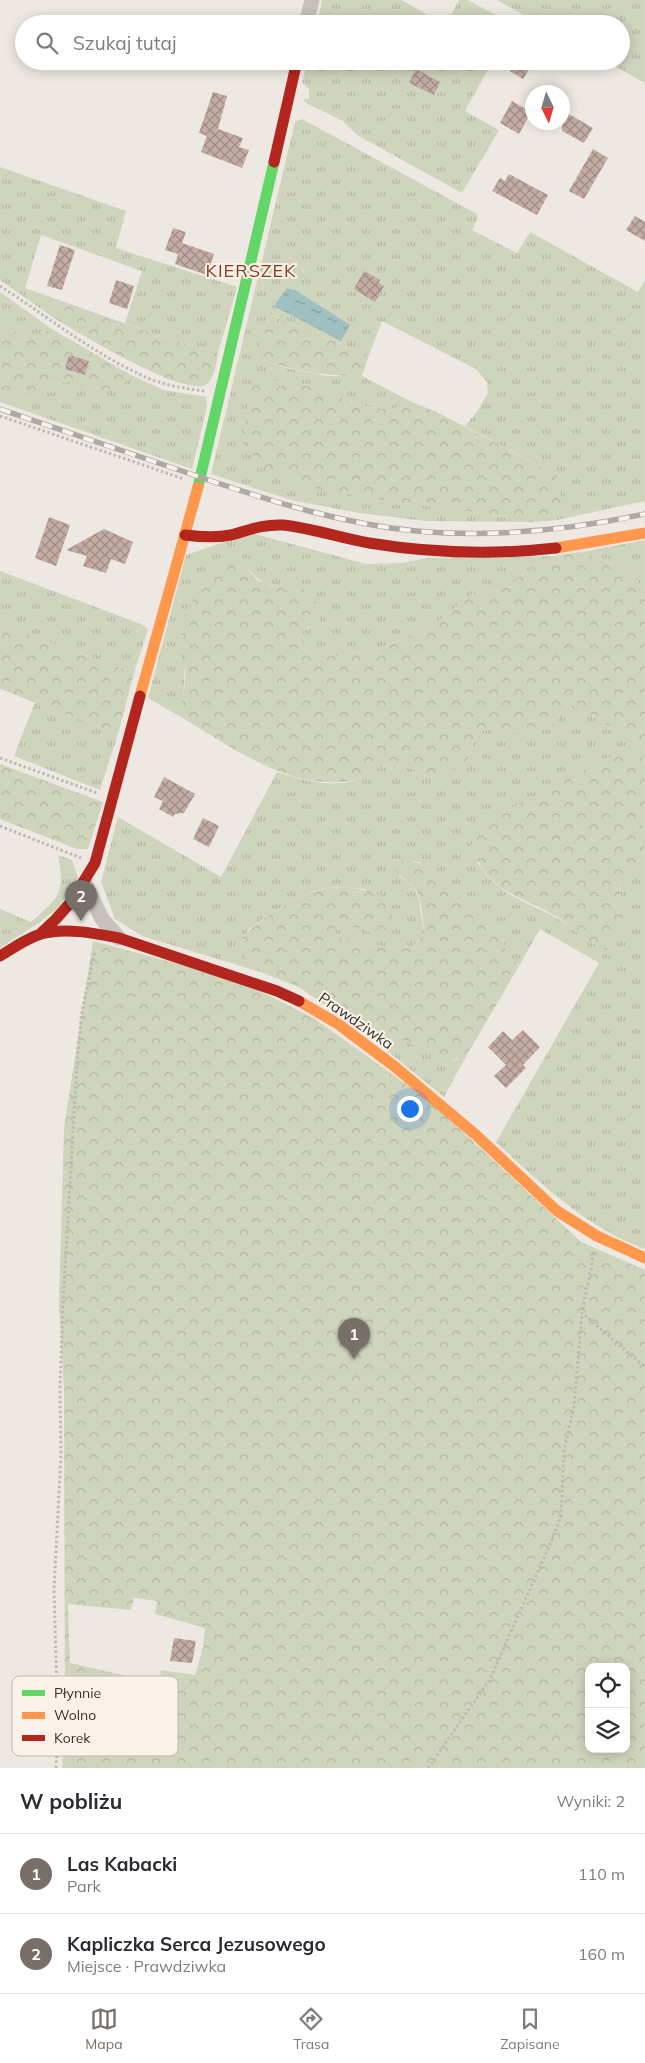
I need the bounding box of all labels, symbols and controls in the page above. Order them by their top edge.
search box [15,15,630,70]
icon: search [33,29,61,57]
text: Szukaj tutaj [73,31,176,55]
north arrow [525,85,570,130]
district label: KIERSZEK [206,259,296,282]
pin: 2 [65,880,97,921]
street label: Prawdziwka [315,988,397,1053]
your location [397,1096,423,1122]
pin: 1 [338,1318,370,1359]
map controls [585,1663,630,1753]
button: locate [585,1663,630,1708]
legend [12,1676,178,1756]
text: Płynnie [54,1684,101,1702]
text: Wolno [54,1706,96,1724]
button: layers [585,1708,630,1753]
text: Korek [54,1729,91,1747]
text: W pobliżu [20,1788,122,1814]
text: Wyniki: 2 [556,1791,625,1811]
text: Las Kabacki [67,1852,177,1876]
text: 1 [31,1864,41,1884]
text: 110 m [578,1864,625,1884]
text: Park [67,1876,101,1896]
text: Kapliczka Serca Jezusowego [67,1932,326,1956]
text: 2 [31,1944,41,1964]
text: 160 m [578,1944,625,1964]
text: Miejsce · Prawdziwka [67,1956,226,1976]
tab: Mapa [85,2005,123,2053]
tab: Trasa [293,2005,329,2053]
tab: Zapisane [500,2005,560,2053]

